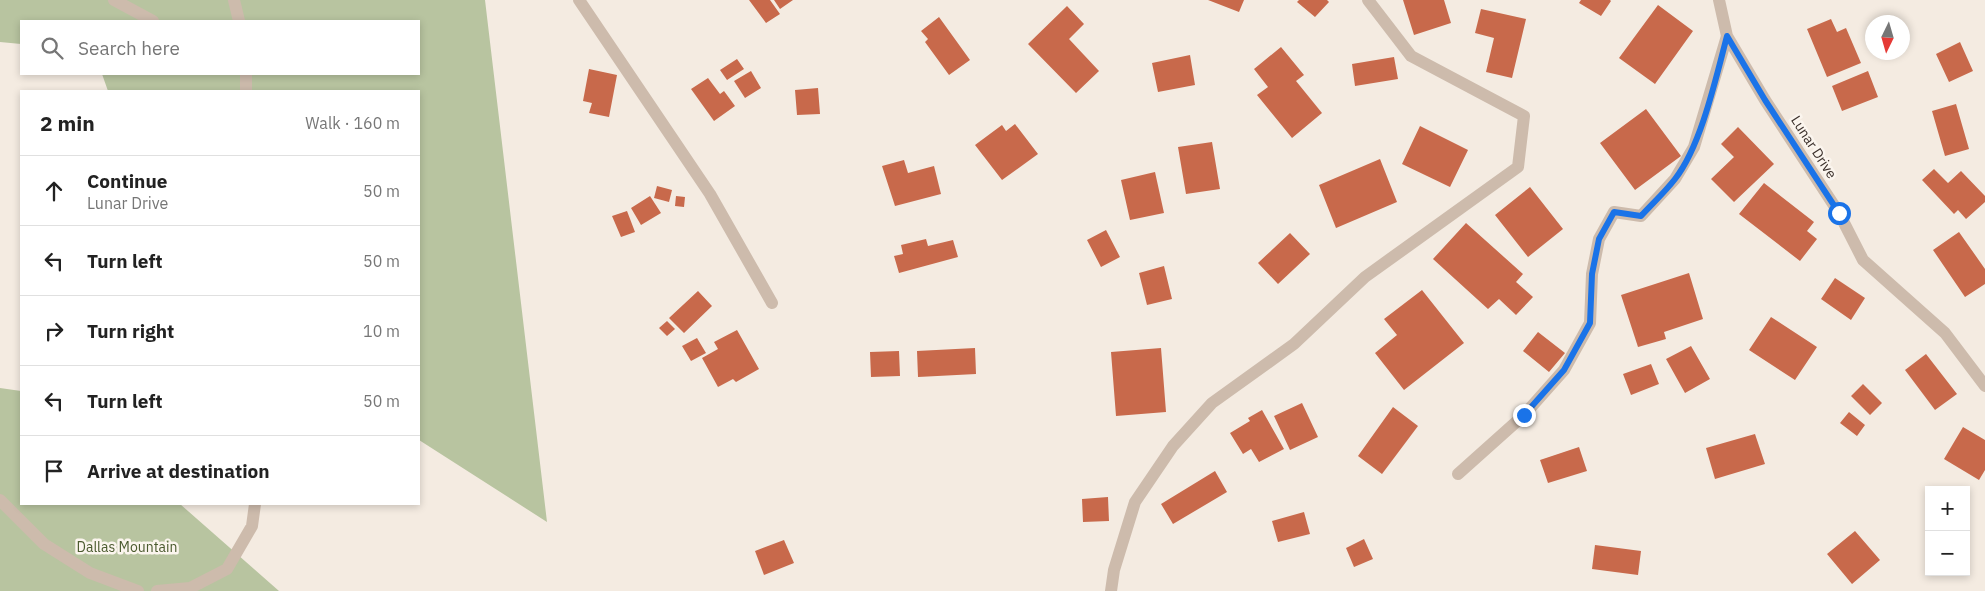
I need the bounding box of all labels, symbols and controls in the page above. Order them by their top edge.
north arrow [1865,15,1910,60]
search box [20,20,420,75]
icon: search [38,34,66,62]
text: Search here [78,36,180,60]
text: 2 min [40,109,95,137]
street label: Lunar Drive [1787,112,1841,182]
text: Walk · 160 m [305,113,400,133]
text: Continue [87,169,167,193]
icon: ahead [40,177,68,205]
text: 50 m [363,181,400,201]
text: Lunar Drive [87,193,168,213]
route start [1828,202,1851,225]
icon: left [40,247,68,275]
text: Turn left [87,249,163,273]
text: 50 m [363,251,400,271]
icon: right [40,317,68,345]
text: Turn right [87,319,174,343]
text: 10 m [363,321,400,341]
icon: left [40,387,68,415]
text: Turn left [87,389,163,413]
text: 50 m [363,391,400,411]
route end [1513,404,1536,427]
icon: arrive [40,457,68,485]
text: Arrive at destination [87,459,270,483]
map controls [1925,486,1970,576]
button: + [1925,486,1970,531]
button: − [1925,531,1970,576]
park label: Dallas Mountain [77,538,177,556]

